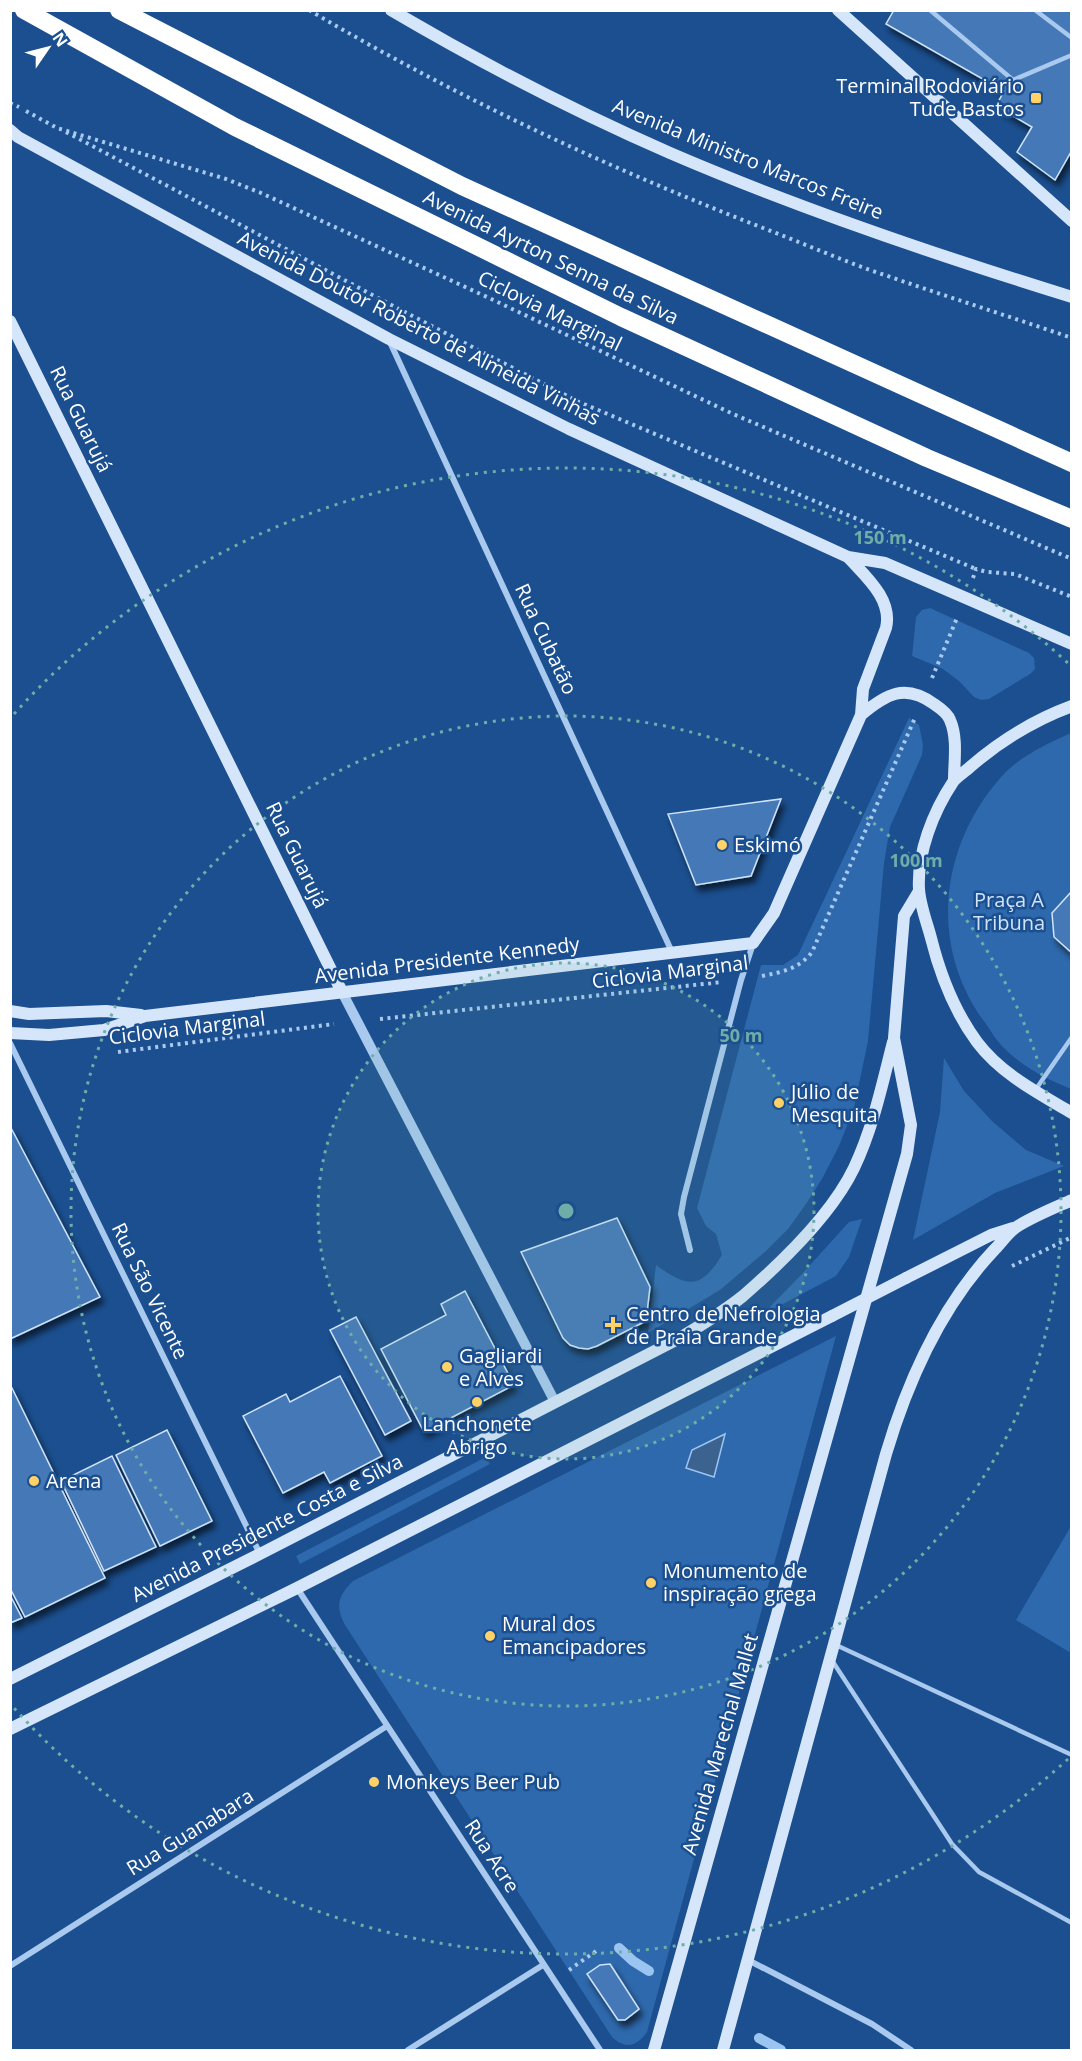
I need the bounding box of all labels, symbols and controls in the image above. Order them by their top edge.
north arrow [18,18,78,78]
text: N [48,28,73,51]
place label: Terminal Rodoviário Tude Bastos [836,72,1024,122]
marker: Terminal Rodoviário Tude Bastos [1029,91,1043,105]
street label: Avenida Ministro Marcos Freire [609,92,888,225]
street label: Avenida Ayrton Senna da Silva [419,183,683,330]
street label: Avenida Doutor Roberto de Almeida Vinhas [233,224,605,431]
street label: Ciclovia Marginal [474,264,627,357]
street label: Rua Guarujá [44,361,119,477]
text: 150 m [853,525,907,549]
street label: Rua Cubatão [509,579,584,699]
street label: Rua Guarujá [260,797,335,913]
place label: Eskimó [734,831,801,858]
marker: Eskimó [715,838,729,852]
text: 100 m [889,848,943,872]
park label: Praça A Tribuna [973,886,1045,936]
street label: Avenida Presidente Kennedy [313,930,582,989]
street label: Ciclovia Marginal [590,949,750,994]
street label: Ciclovia Marginal [107,1005,267,1050]
text: 50 m [720,1023,762,1047]
place label: Júlio de Mesquita [789,1078,878,1128]
marker: Júlio de Mesquita [772,1096,786,1110]
centre of rings [556,1201,576,1221]
street label: Rua São Vicente [106,1218,195,1363]
place label: Centro de Nefrologia de Praia Grande [626,1300,821,1350]
marker: Centro de Nefrologia de Praia Grande [604,1316,622,1334]
place label: Gagliardi e Alves [459,1342,542,1392]
marker: Gagliardi e Alves [440,1360,454,1374]
marker: Lanchonete Abrigo [470,1395,484,1409]
place label: Lanchonete Abrigo [422,1410,532,1460]
street label: Avenida Presidente Costa e Silva [126,1447,407,1608]
place label: Arena [46,1467,101,1494]
marker: Arena [27,1474,41,1488]
place label: Monumento de inspiração grega [663,1557,817,1607]
marker: Monumento de inspiração grega [644,1576,658,1590]
place label: Mural dos Emancipadores [502,1610,646,1660]
marker: Mural dos Emancipadores [483,1629,497,1643]
street label: Avenida Marechal Mallet [675,1630,764,1858]
place label: Monkeys Beer Pub [386,1768,560,1795]
marker: Monkeys Beer Pub [367,1775,381,1789]
street label: Rua Guanabara [121,1782,258,1881]
street label: Rua Acre [459,1814,526,1898]

